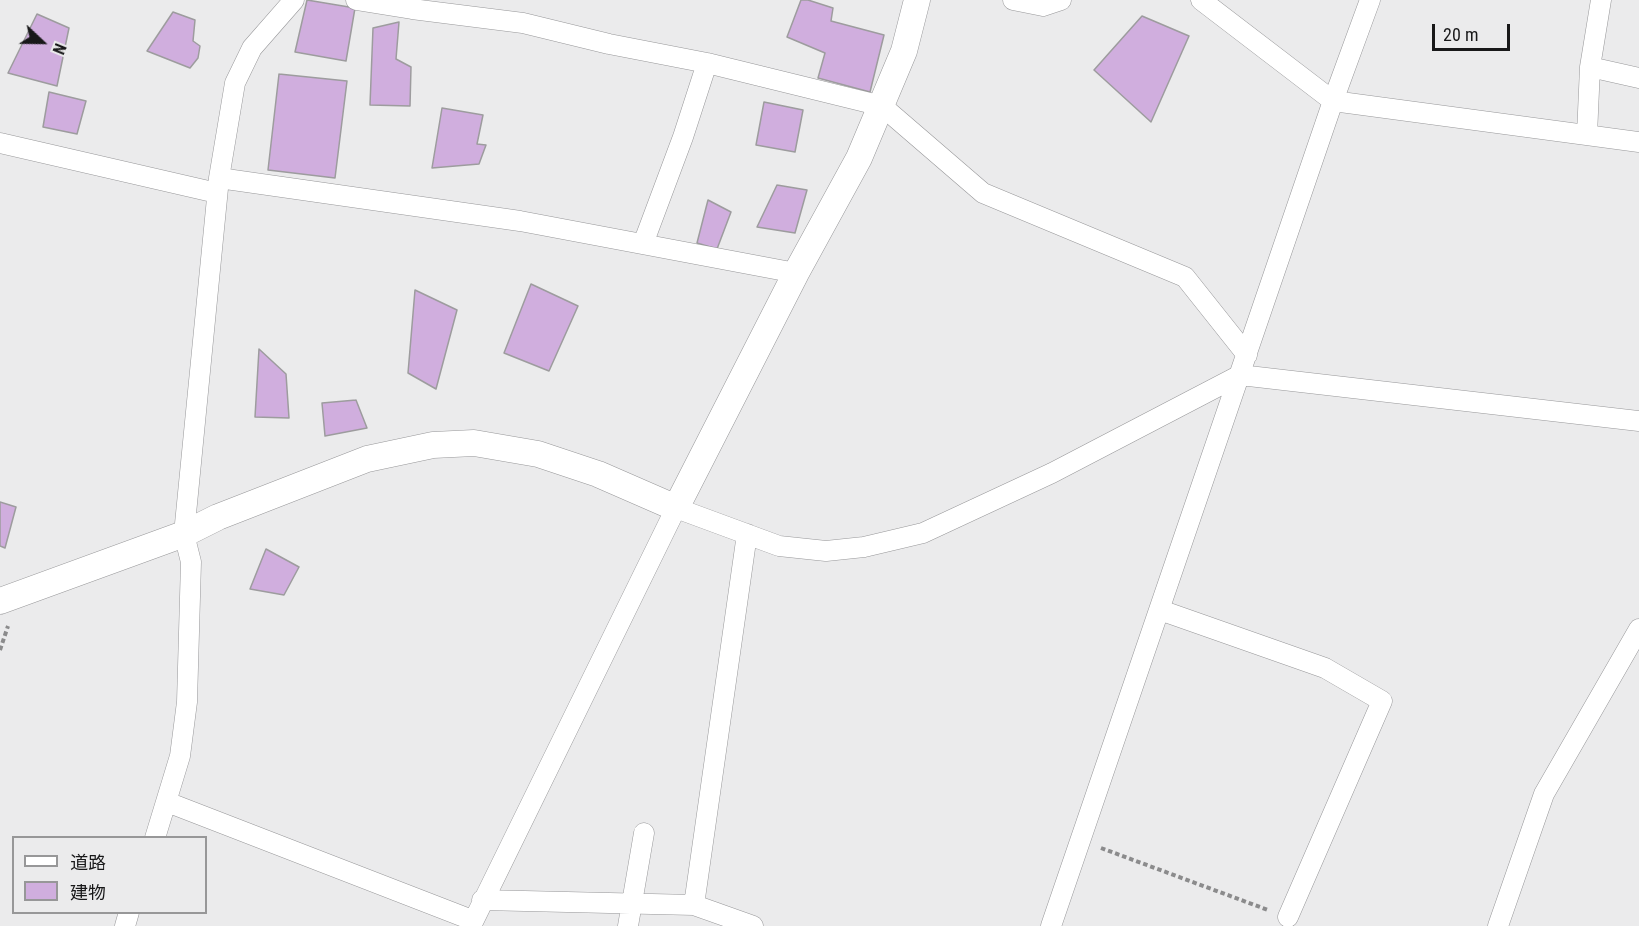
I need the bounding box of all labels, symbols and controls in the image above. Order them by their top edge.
north arrow [12,12,72,72]
scale bar [1435,12,1513,50]
text: 20 m [1443,24,1478,45]
text: N [49,41,70,57]
legend [12,836,207,914]
text: 道路 [70,852,106,873]
text: 建物 [70,882,106,903]

